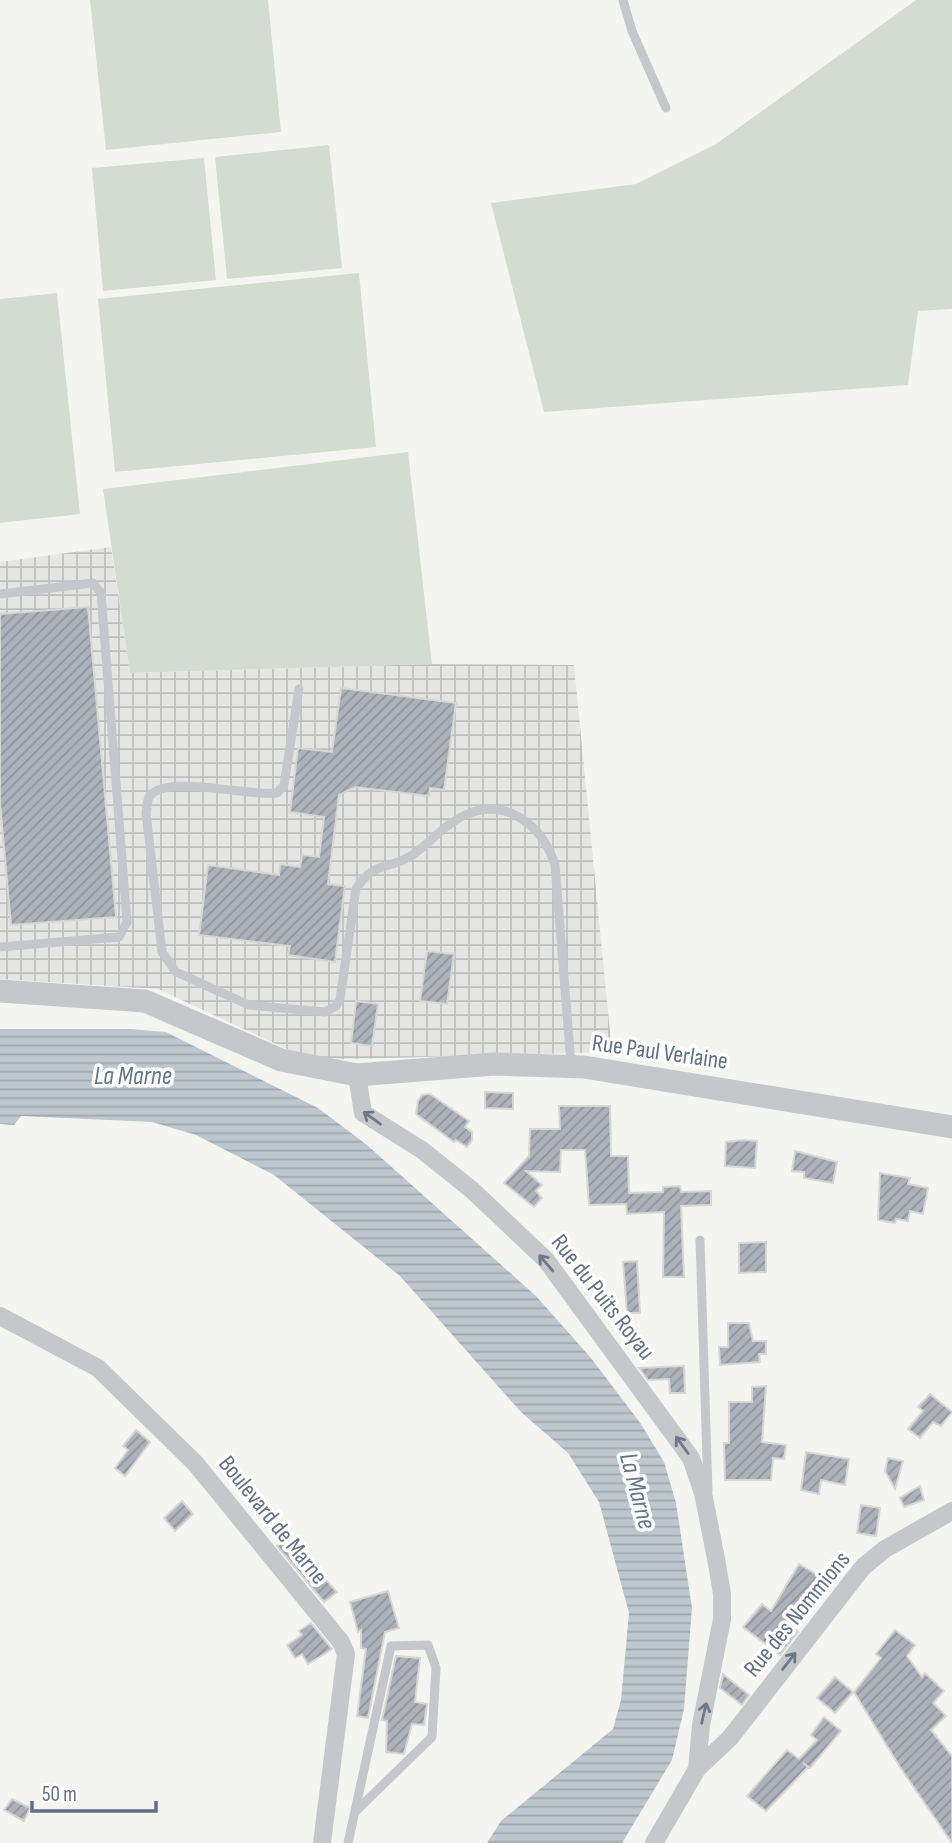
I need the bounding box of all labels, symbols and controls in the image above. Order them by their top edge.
street label: Rue Paul Verlaine [590,1028,730,1076]
water label: La Marne [94,1061,172,1092]
one-way arrow [363,1111,382,1125]
street label: Rue du Puits Royau [545,1228,661,1366]
one-way arrow [538,1254,554,1272]
one-way arrow [675,1436,689,1455]
water label: La Marne [612,1449,662,1533]
street label: Boulevard de Marne [212,1450,334,1590]
street label: Rue des Nommions [738,1545,856,1683]
one-way arrow [782,1653,797,1671]
one-way arrow [698,1702,711,1725]
scale bar [32,1770,156,1814]
text: 50 m [42,1782,77,1807]

